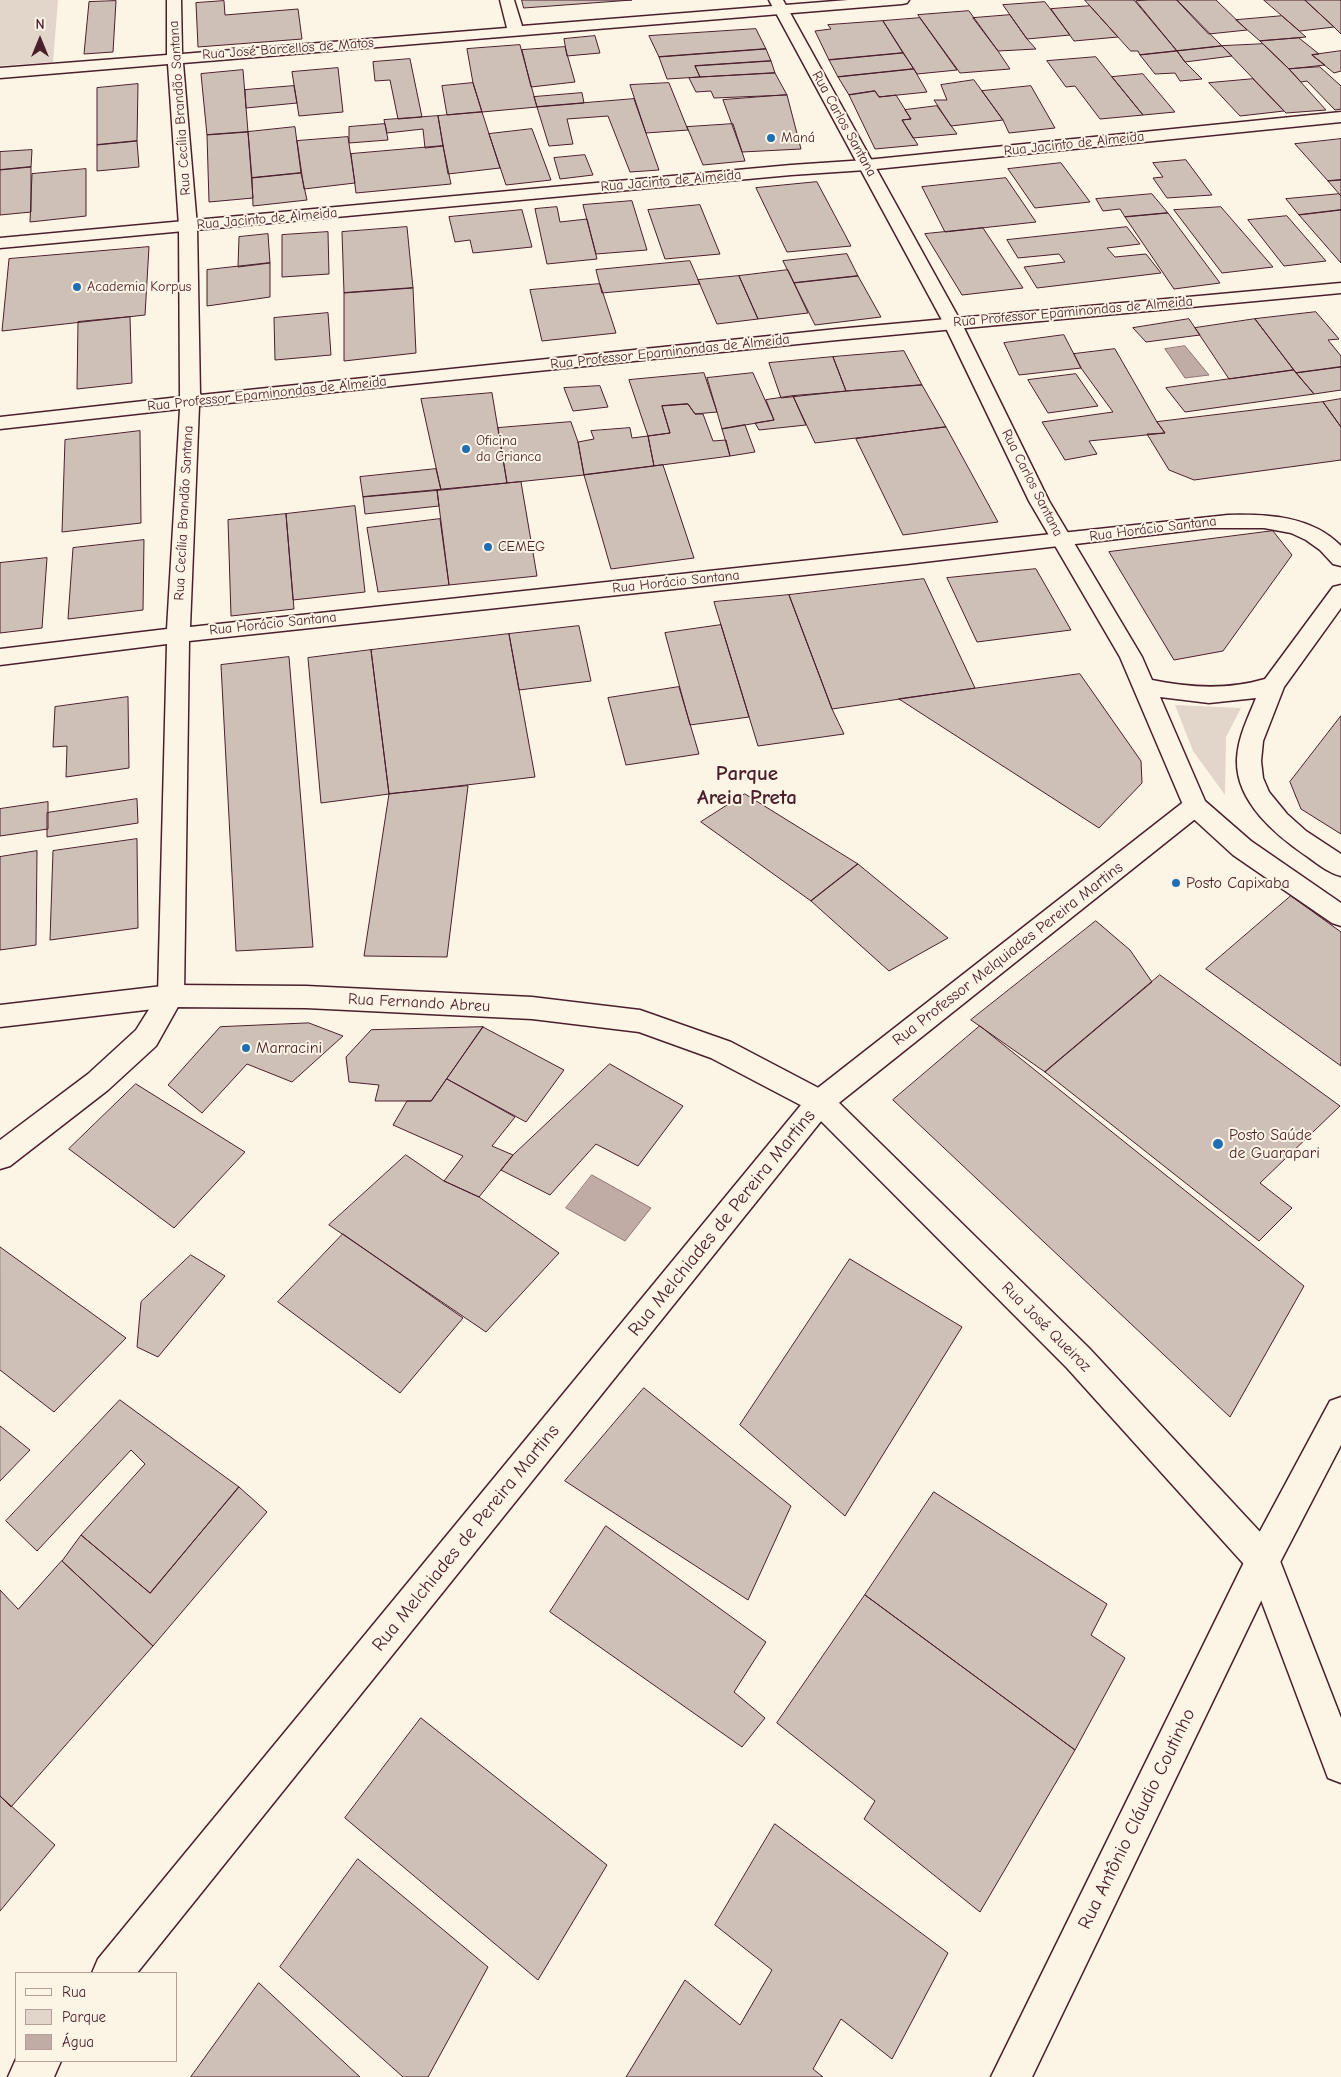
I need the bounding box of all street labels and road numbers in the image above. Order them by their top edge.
street label: Rua Cecília Brandão Santana [166,20,194,196]
street label: Rua José Barcellos de Matos [202,35,374,63]
street label: Rua Carlos Santana [808,68,880,180]
street label: Rua Jacinto de Almeida [1003,128,1145,160]
street label: Rua Jacinto de Almeida [600,166,742,196]
street label: Rua Jacinto de Almeida [196,204,338,234]
street label: Rua Professor Epaminondas de Almeida [953,293,1193,331]
street label: Rua Professor Epaminondas de Almeida [550,331,790,373]
street label: Rua Professor Epaminondas de Almeida [147,373,387,415]
street label: Rua Cecília Brandão Santana [171,425,197,601]
street label: Rua Carlos Santana [998,427,1066,539]
street label: Rua Horácio Santana [1089,513,1217,545]
street label: Rua Horácio Santana [612,567,740,597]
street label: Rua Horácio Santana [209,609,337,639]
street label: Rua Professor Melquiades Pereira Martins [889,858,1127,1050]
street label: Rua Fernando Abreu [347,990,491,1016]
street label: Rua Melchiades de Pereira Martins [623,1105,821,1341]
street label: Rua José Queiroz [997,1278,1095,1376]
street label: Rua Melchiades de Pereira Martins [367,1420,565,1656]
street label: Rua Antônio Cláudio Coutinho [1074,1705,1200,1933]

